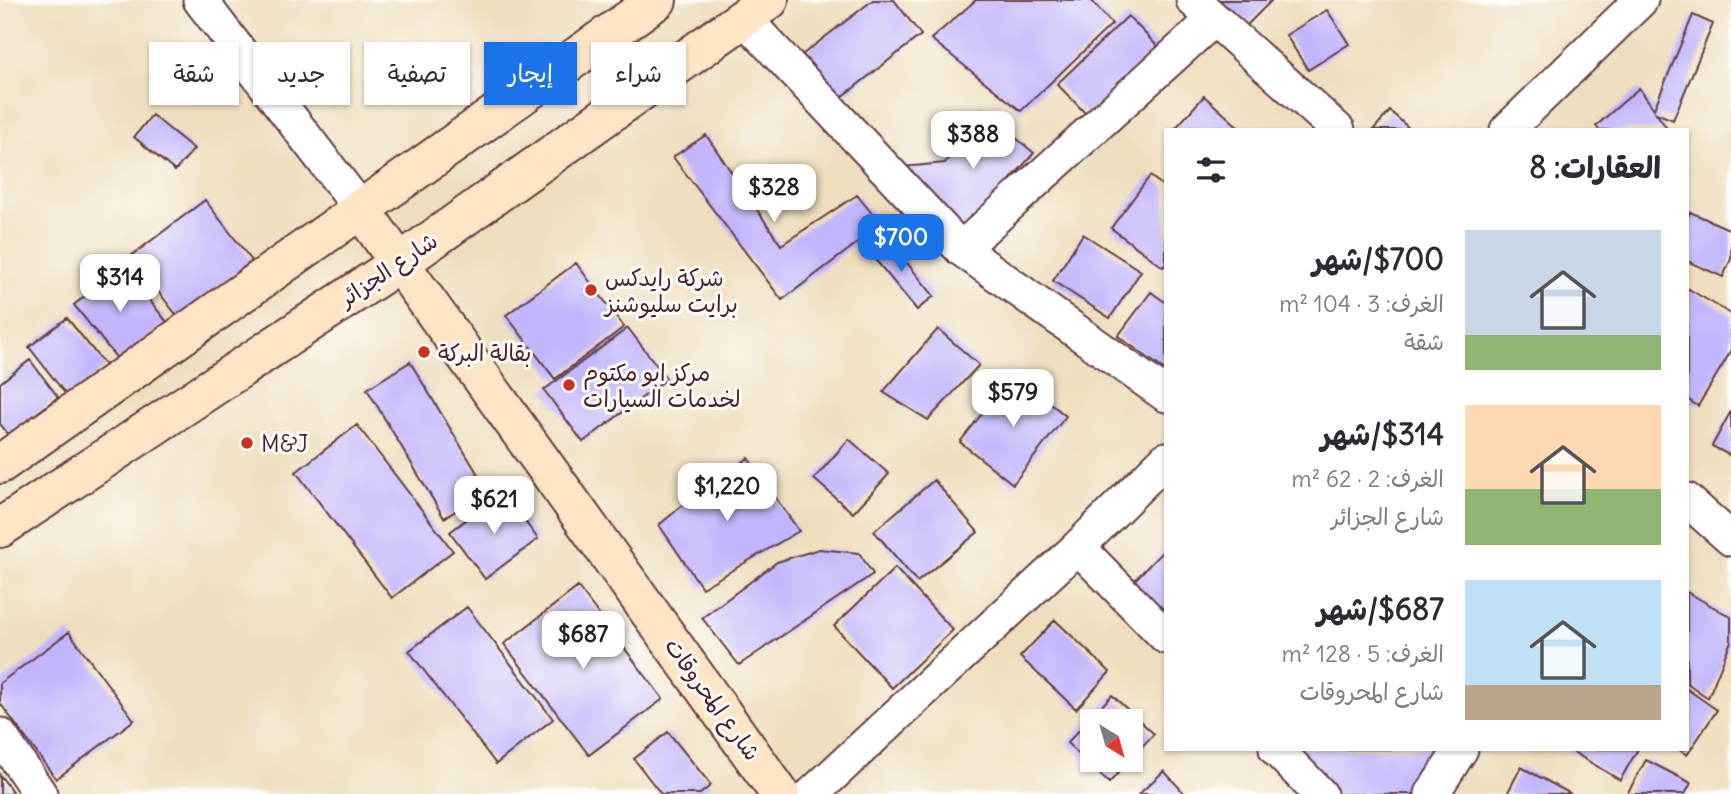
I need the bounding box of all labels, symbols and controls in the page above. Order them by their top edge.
chip: شقة [149,42,239,105]
chip: جديد [253,42,350,105]
chip: تصفية [364,42,470,105]
chip: إيجار [484,42,577,105]
chip: شراء [591,42,686,105]
pin: $388 [932,111,1014,171]
text: $388 [947,119,999,148]
text: العقارات: 8 [1529,148,1661,186]
icon: filters [1192,151,1230,189]
pin: $328 [733,164,815,224]
text: $328 [748,172,800,201]
pin: $700 [860,215,942,274]
text: $700 [874,222,928,251]
street label: شارع الجزائر [331,225,444,315]
text: $700/شهر [1312,240,1444,278]
pin: $314 [79,254,161,314]
icon: home [1521,258,1605,342]
text: $314 [96,262,144,291]
place label: شركة رايدكس برايت سليوشنز [603,263,738,319]
marker: شركة رايدكس برايت سليوشنز [583,282,599,298]
text: الغرف: 3 · 104 m² [1279,289,1444,318]
text: شقة [1404,327,1444,356]
place label: بقالة البركة [438,338,532,367]
marker: بقالة البركة [416,344,432,360]
place label: مركز ابو مكتوم لخدمات السيارات [583,358,741,413]
pin: $579 [972,370,1054,429]
marker: مركز ابو مكتوم لخدمات السيارات [561,377,577,393]
text: $579 [988,377,1038,406]
text: $314/شهر [1321,415,1444,453]
place label: M&J [261,429,308,458]
icon: home [1521,433,1605,517]
marker: M&J [239,435,255,451]
pin: $1,220 [670,463,784,523]
text: الغرف: 2 · 62 m² [1291,464,1444,493]
text: $1,220 [694,471,760,500]
pin: $621 [453,476,535,536]
text: $621 [470,484,518,513]
text: شارع الجزائر [1331,502,1444,531]
text: $687/شهر [1317,590,1444,628]
icon: home [1521,608,1605,692]
pin: $687 [542,612,624,671]
text: $687 [558,619,608,648]
street label: شارع المحروقات [657,632,767,767]
text: الغرف: 5 · 128 m² [1282,639,1444,668]
text: شارع المحروقات [1299,677,1444,706]
north arrow [1080,709,1143,772]
map controls [1080,709,1143,772]

